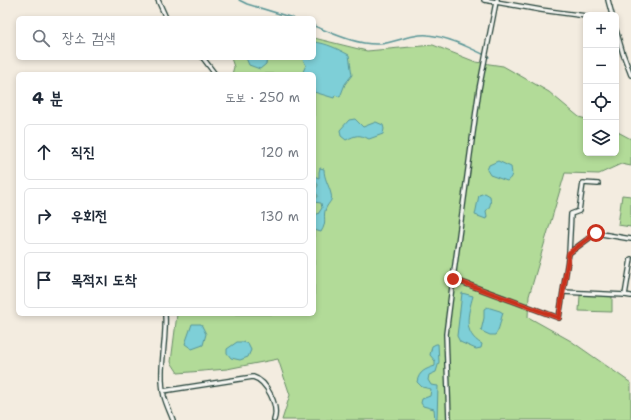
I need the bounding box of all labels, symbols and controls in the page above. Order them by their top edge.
map controls [583,12,619,156]
button: + [583,12,619,48]
search box [16,16,316,60]
icon: search [30,27,52,49]
text: 장소 검색 [62,28,115,48]
button: − [583,48,619,84]
button: locate [583,84,619,120]
text: 4 분 [32,87,63,109]
text: 도보 · 250 m [225,89,300,106]
button: layers [583,120,619,156]
icon: ahead [33,141,55,163]
text: 직진 [71,142,95,162]
text: 120 m [261,144,299,161]
icon: right [33,205,55,227]
text: 우회전 [71,206,107,226]
text: 130 m [261,208,299,225]
route start [587,224,605,242]
icon: arrive [33,269,55,291]
text: 목적지 도착 [71,270,137,290]
route end [444,270,462,288]

